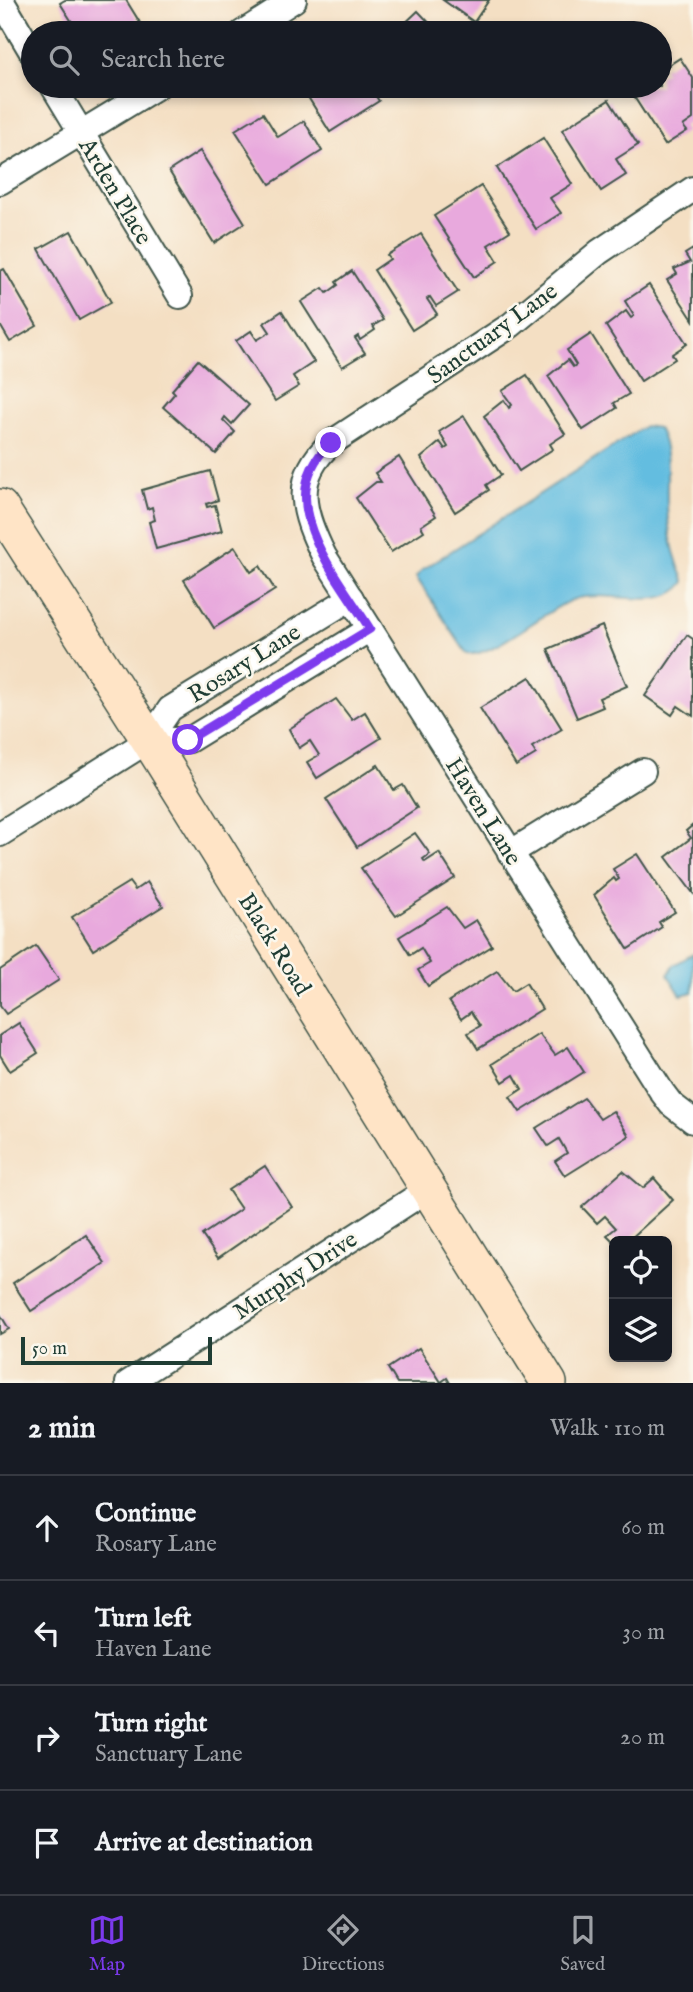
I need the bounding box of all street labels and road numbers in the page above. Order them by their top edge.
street label: Arden Place [70,132,159,251]
street label: Sanctuary Lane [422,276,564,392]
street label: Rosary Lane [183,617,307,711]
street label: Haven Lane [437,752,528,872]
street label: Black Road [230,888,318,1002]
street label: Murphy Drive [228,1225,364,1328]

